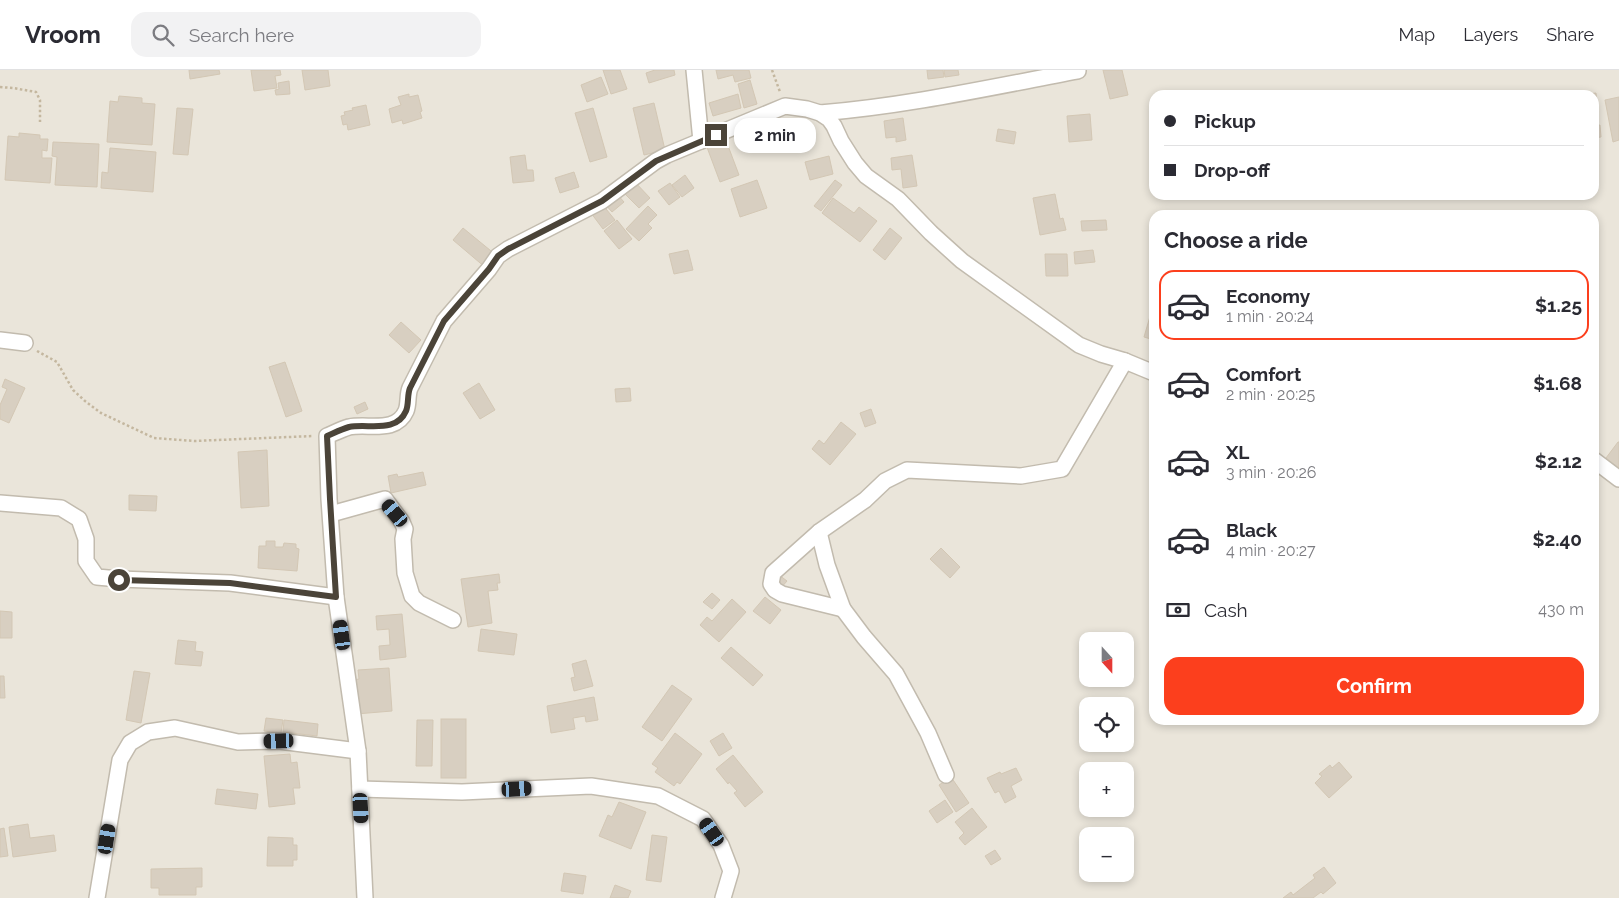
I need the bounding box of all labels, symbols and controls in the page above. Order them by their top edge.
search box [131,12,481,57]
text: Vroom [25,20,101,49]
icon: search [149,21,177,49]
text: Search here [189,24,294,46]
text: Map [1399,24,1435,45]
text: Layers [1463,24,1518,45]
text: Share [1546,24,1594,45]
text: Pickup [1194,110,1256,132]
callout: 2 min [734,118,816,152]
route end [705,124,727,146]
text: 2 min [754,126,796,145]
text: Drop-off [1194,159,1270,181]
text: Choose a ride [1164,227,1308,253]
icon: car [1166,283,1211,328]
text: Economy [1226,285,1310,307]
text: $1.25 [1535,294,1582,316]
text: 1 min · 20:24 [1226,307,1314,326]
icon: car [1166,361,1211,406]
text: Comfort [1226,363,1301,385]
text: $1.68 [1533,372,1582,394]
text: 2 min · 20:25 [1226,385,1315,404]
icon: car [1166,439,1211,484]
text: XL [1226,441,1249,463]
text: $2.12 [1535,450,1582,472]
text: 3 min · 20:26 [1226,463,1316,482]
car [379,497,410,529]
icon: car [1166,517,1211,562]
text: Black [1226,519,1277,541]
text: $2.40 [1532,528,1582,550]
text: 4 min · 20:27 [1226,541,1316,560]
route start [108,569,130,591]
icon: cash [1164,596,1192,624]
text: Cash [1204,599,1248,621]
text: 430 m [1538,600,1584,619]
car [332,619,351,651]
north arrow [1079,632,1134,688]
map controls [1079,632,1134,882]
button: Confirm [1164,657,1584,715]
button: locate [1079,697,1134,752]
car [263,733,294,749]
button: + [1079,762,1134,817]
car [501,781,532,797]
car [352,793,369,823]
car [697,815,726,849]
car [97,823,116,855]
button: − [1079,827,1134,882]

